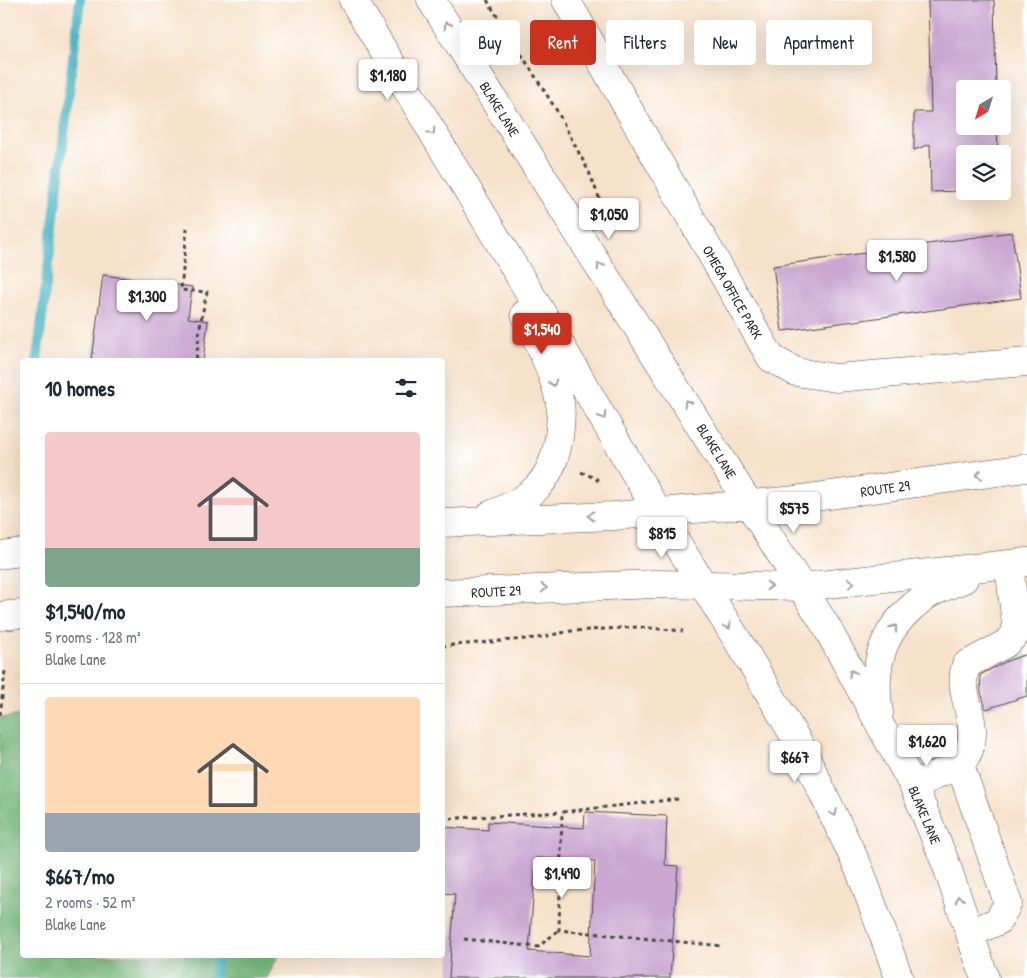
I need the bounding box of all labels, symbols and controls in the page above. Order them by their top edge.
chip: Buy [460,20,520,65]
chip: Rent [530,20,596,65]
chip: Filters [606,20,684,65]
chip: New [694,20,756,65]
chip: Apartment [766,20,872,65]
one-way arrow [444,21,453,31]
pin: $1,180 [347,58,429,101]
text: $1,180 [369,64,407,86]
street label: BLAKE LANE [476,78,524,140]
north arrow [956,80,1011,135]
map controls [956,80,1011,200]
one-way arrow [426,126,435,135]
button: layers [956,145,1011,200]
pin: $1,050 [568,198,650,240]
text: $1,050 [590,203,628,225]
pin: $1,580 [856,240,938,282]
street label: OMEGA OFFICE PARK [699,242,768,343]
text: $1,580 [878,245,916,267]
one-way arrow [596,262,606,271]
pin: $1,300 [106,280,188,322]
text: $1,300 [128,285,166,307]
pin: $1,540 [501,312,583,355]
text: $1,540 [523,318,561,340]
text: 10 homes [45,374,115,403]
icon: filters [392,374,420,402]
one-way arrow [548,378,558,387]
one-way arrow [684,399,693,408]
one-way arrow [597,411,607,420]
street label: BLAKE LANE [693,420,741,482]
icon: home [188,464,278,554]
one-way arrow [975,469,983,480]
street label: ROUTE 29 [859,475,911,501]
pin: $575 [764,492,824,534]
text: $575 [779,497,809,519]
one-way arrow [587,511,594,521]
pin: $815 [632,516,692,559]
text: $815 [648,522,676,544]
one-way arrow [847,578,855,589]
street label: ROUTE 29 [471,580,521,602]
one-way arrow [766,581,773,591]
one-way arrow [540,583,548,594]
text: $1,540/mo [45,597,125,626]
one-way arrow [721,621,731,630]
one-way arrow [888,624,897,633]
text: 5 rooms · 128 m² [45,626,141,648]
text: Blake Lane [45,648,106,670]
one-way arrow [848,669,858,678]
pin: $1,620 [886,724,968,767]
icon: home [188,730,278,820]
text: $1,620 [908,730,946,752]
pin: $667 [765,740,825,783]
text: $667 [781,746,809,768]
street label: BLAKE LANE [904,783,946,847]
one-way arrow [827,808,838,817]
pin: $1,490 [521,856,603,899]
text: $667/mo [45,862,114,891]
text: $1,490 [544,862,580,884]
text: 2 rooms · 52 m² [45,891,135,913]
one-way arrow [954,895,964,903]
text: Blake Lane [45,913,106,935]

